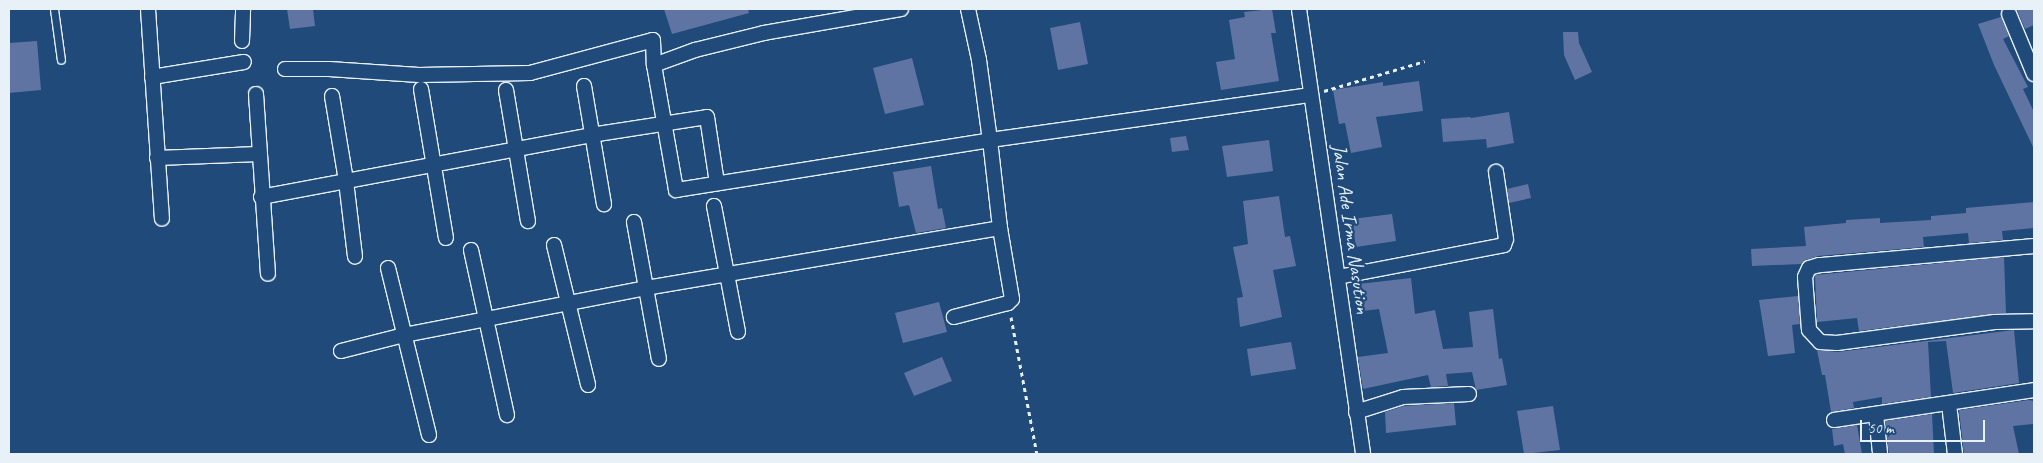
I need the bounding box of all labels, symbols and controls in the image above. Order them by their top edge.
street label: Jalan Ade Irma Nasution [1327,143,1375,315]
scale bar [1863,410,1988,442]
text: 50 m [1868,419,1894,438]

